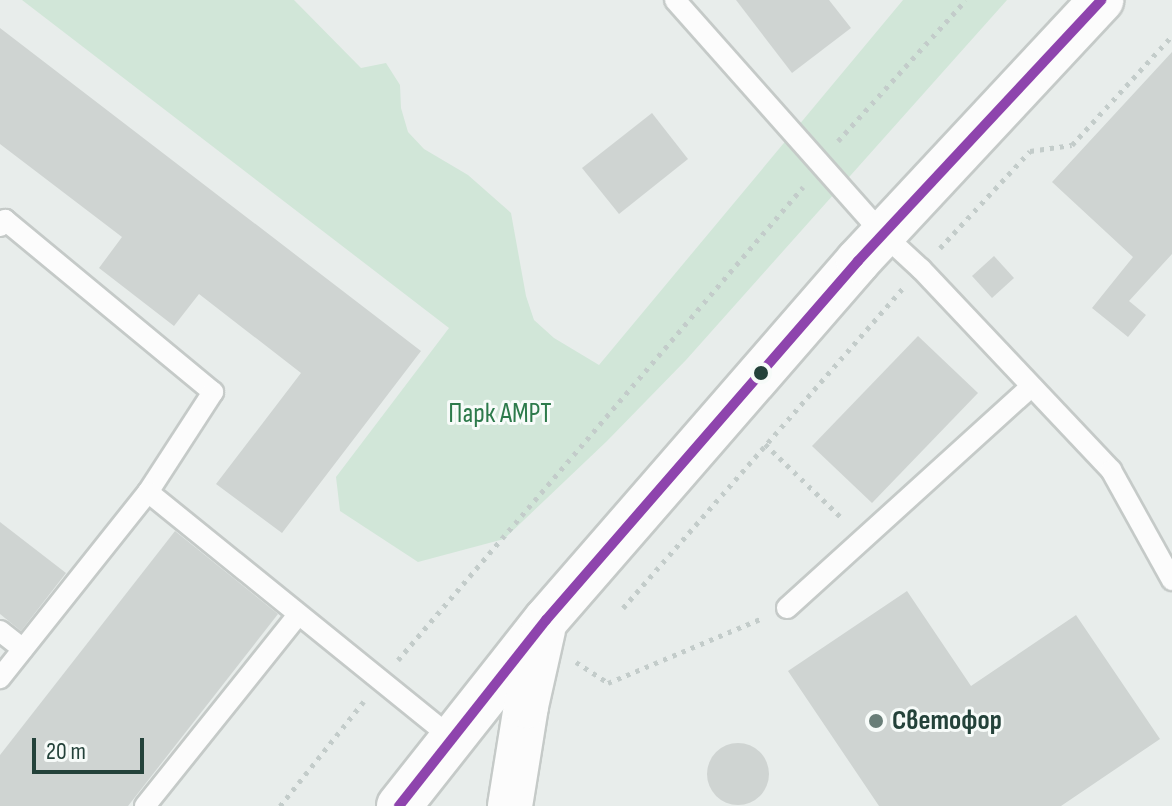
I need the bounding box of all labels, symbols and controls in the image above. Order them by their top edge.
unlabelled marker [753,365,769,381]
park label: Парк АМРТ [448,397,552,431]
place label: Светофор [892,704,1002,738]
marker: Светофор [867,712,885,730]
scale bar [36,722,148,772]
text: 20 m [46,737,86,766]

